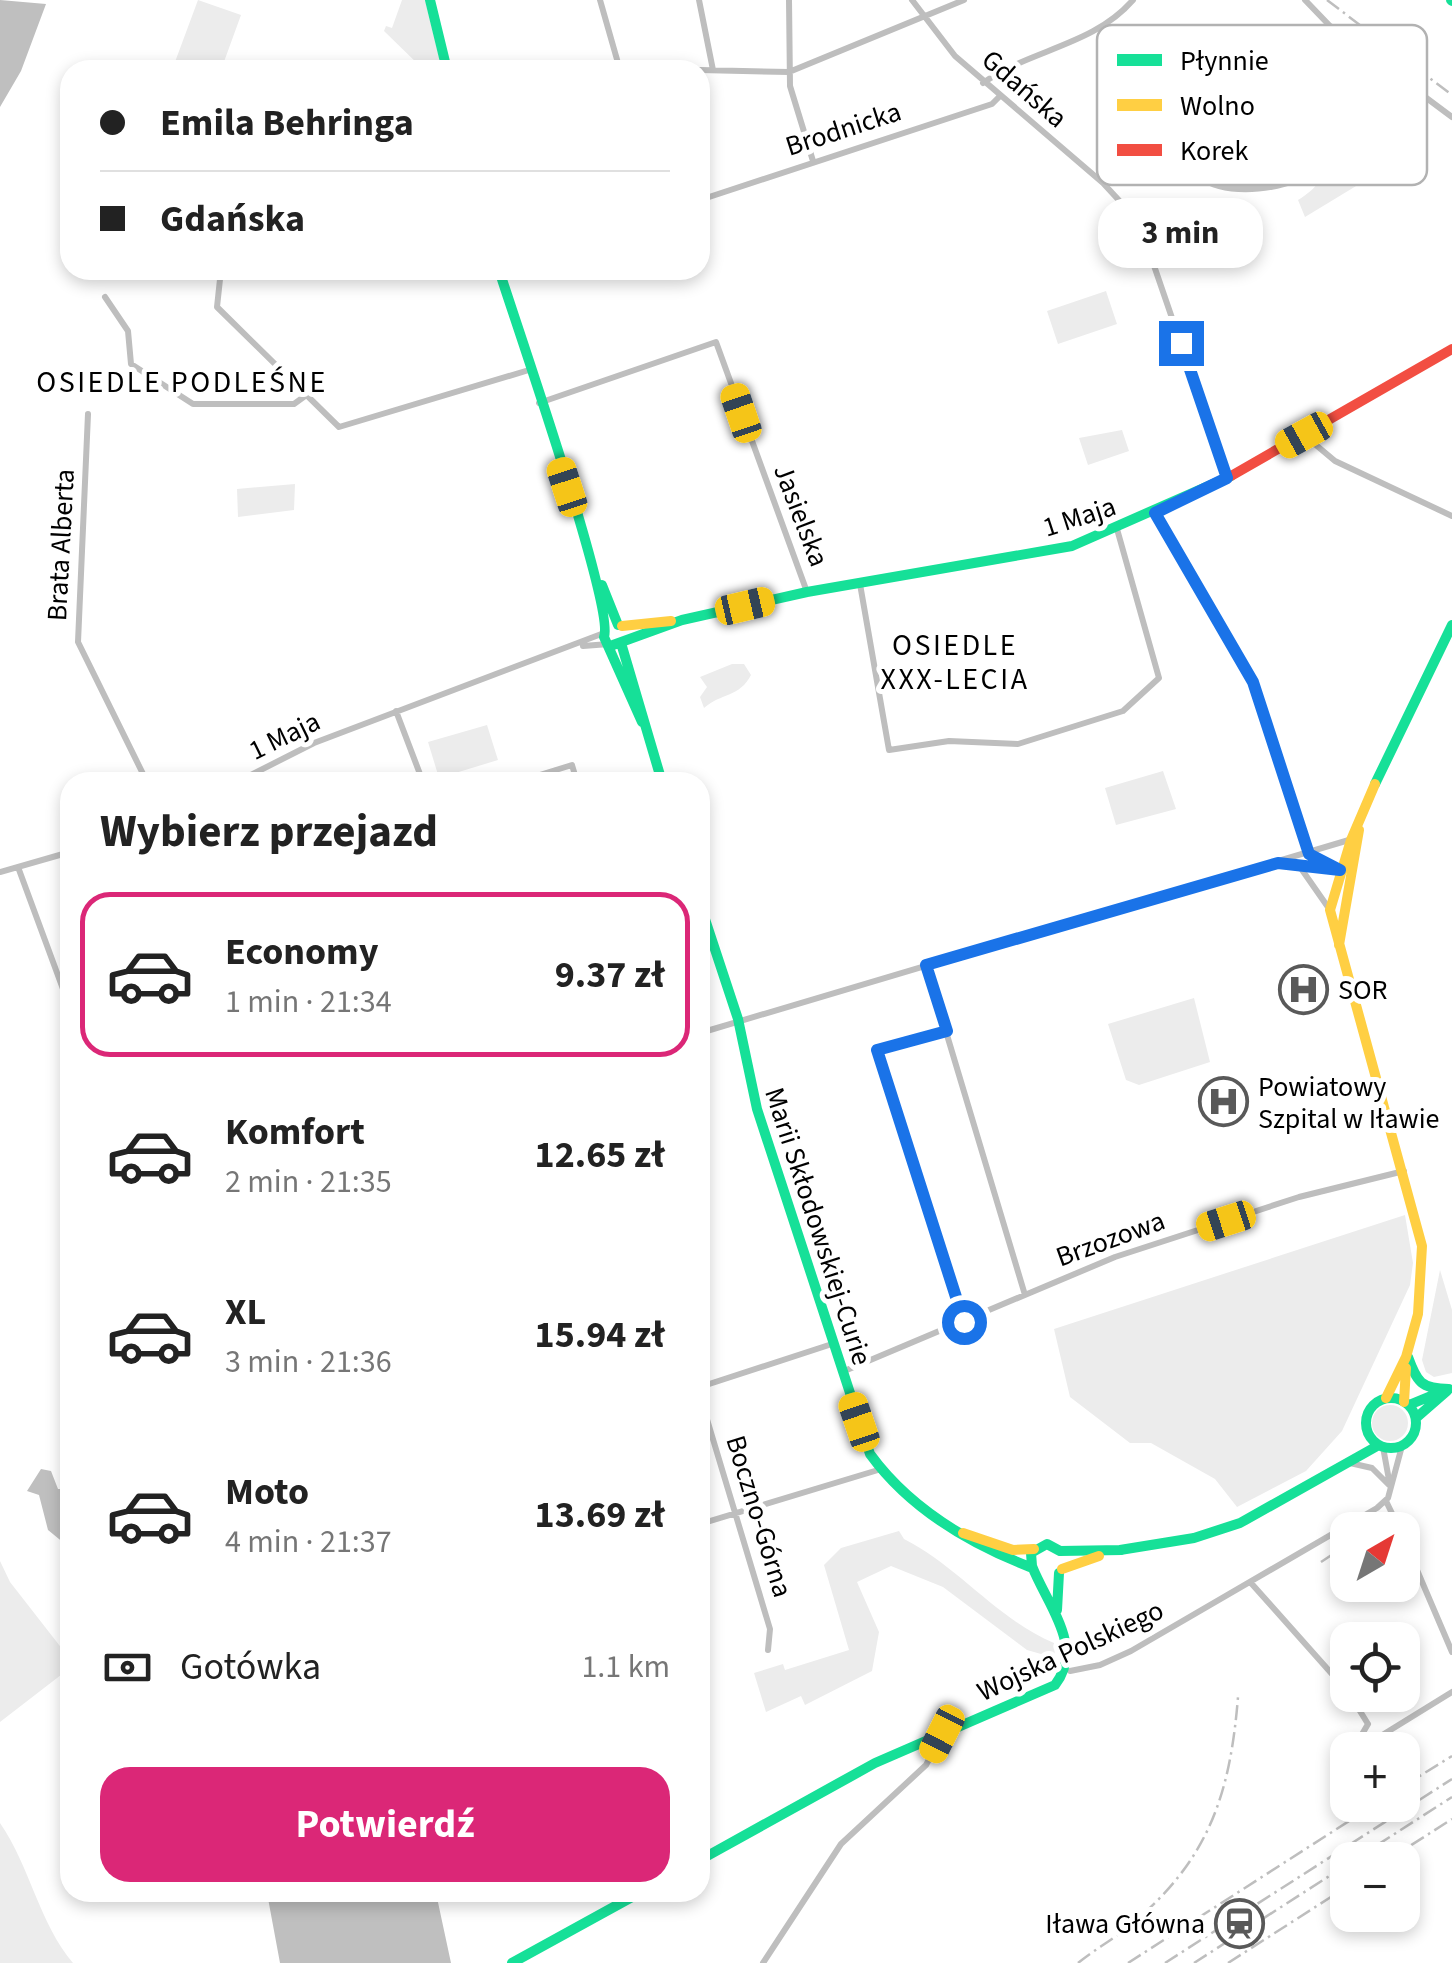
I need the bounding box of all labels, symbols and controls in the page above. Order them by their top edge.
legend [1097,25,1427,185]
street label: Gdańska [973,40,1076,137]
text: Płynnie [1180,41,1269,81]
text: Wolno [1180,86,1255,126]
street label: Brodnicka [780,91,906,166]
text: Emila Behringa [160,96,414,150]
text: Korek [1180,131,1249,171]
text: Gdańska [160,192,305,246]
callout: 3 min [1098,198,1264,268]
text: 3 min [1142,210,1219,256]
route end [1159,321,1204,366]
district label: OSIEDLE PODLEŚNE [36,361,328,404]
car [717,380,765,446]
car [1270,407,1338,463]
car [543,454,591,520]
street label: Jasielska [763,458,839,572]
street label: Brata Alberta [37,468,85,622]
street label: 1 Maja [1037,486,1121,548]
car [712,585,778,627]
district label: OSIEDLE XXX-LECIA [881,624,1029,701]
street label: 1 Maja [242,701,327,770]
text: Wybierz przejazd [100,800,438,864]
text: Economy [225,925,378,979]
icon: car [105,930,195,1020]
text: 9.37 zł [555,948,665,1002]
hospital icon: SOR [1277,963,1329,1015]
place label: SOR [1338,970,1388,1010]
text: 1 min · 21:34 [225,979,392,1025]
place label: Powiatowy Szpital w Iławie [1258,1067,1439,1139]
hospital icon: Powiatowy Szpital w Iławie [1197,1076,1249,1128]
street label: Marii Skłodowskiej-Curie [754,1082,882,1370]
text: Komfort [225,1105,365,1159]
icon: car [105,1110,195,1200]
text: 12.65 zł [535,1128,665,1182]
text: 2 min · 21:35 [225,1159,392,1205]
car [1193,1197,1259,1245]
street label: Brzozowa [1050,1201,1170,1277]
text: XL [225,1285,266,1339]
icon: car [105,1290,195,1380]
route start [942,1300,987,1345]
text: 15.94 zł [535,1308,665,1362]
text: 3 min · 21:36 [225,1339,392,1385]
car [835,1389,883,1455]
street label: Boczno-Górna [715,1430,803,1602]
text: Moto [225,1465,309,1519]
icon: car [105,1470,195,1560]
text: 13.69 zł [535,1488,665,1542]
north arrow [1330,1512,1420,1602]
map controls [1330,1512,1420,1932]
text: 4 min · 21:37 [225,1519,392,1565]
street label: Wojska Polskiego [971,1590,1170,1712]
button: locate [1330,1622,1420,1712]
icon: cash [100,1640,155,1695]
text: Gotówka [180,1640,321,1694]
text: 1.1 km [581,1644,670,1690]
car [915,1700,969,1768]
button: + [1330,1732,1420,1822]
button: Potwierdź [100,1767,670,1882]
button: − [1330,1842,1420,1932]
station icon: Iława Główna [1214,1897,1266,1949]
place label: Iława Główna [1045,1904,1205,1944]

